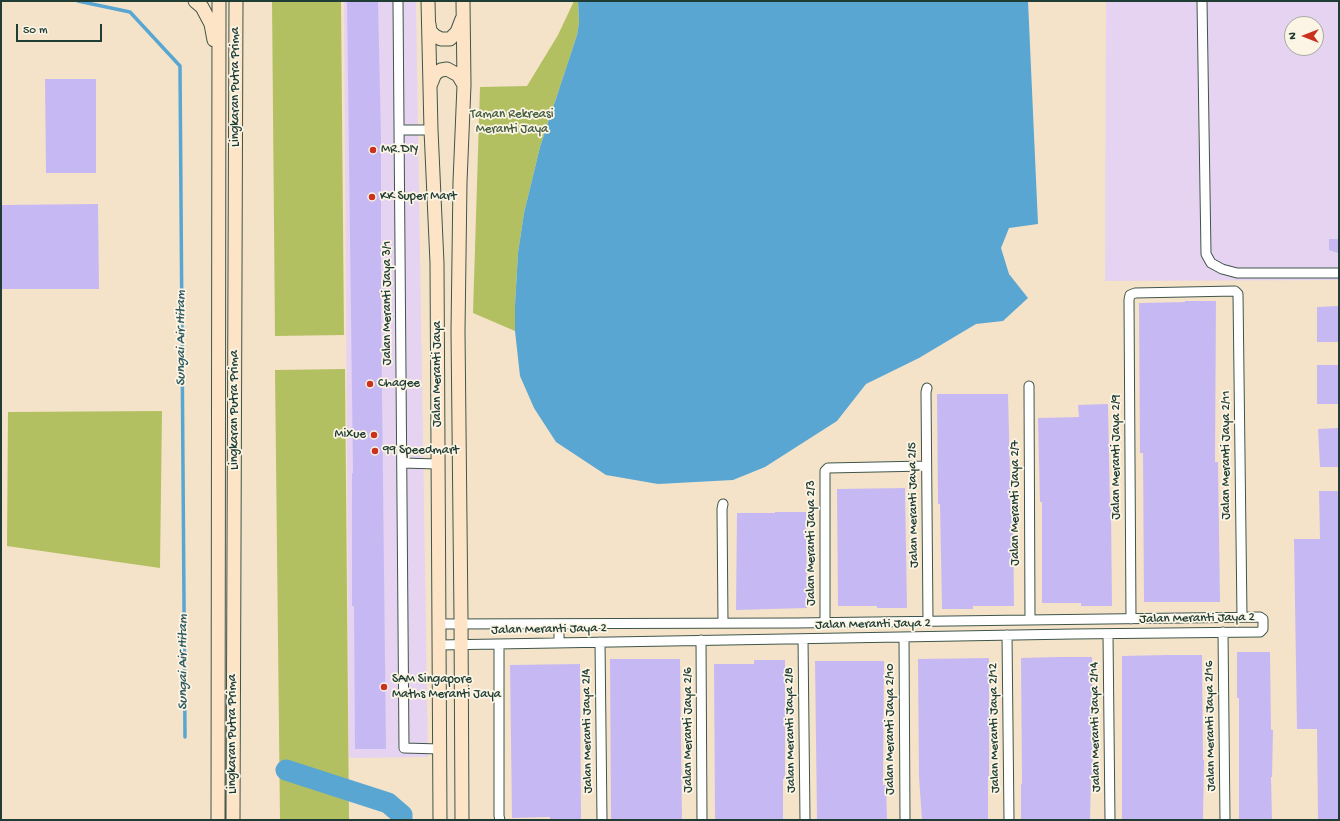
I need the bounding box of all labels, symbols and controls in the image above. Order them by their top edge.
scale bar [18,16,104,42]
north arrow [1284,16,1324,56]
text: 50 m [23,24,48,38]
street label: Lingkaran Putra Prima [228,27,244,147]
text: N [1287,32,1299,40]
park label: Taman Rekreasi Meranti Jaya [470,107,554,138]
place label: MR.DIY [381,142,419,158]
marker: MR.DIY [368,145,378,155]
place label: KK Super Mart [380,189,456,205]
marker: KK Super Mart [367,192,377,202]
street label: Jalan Meranti Jaya 3/1 [380,241,396,365]
water label: Sungai Air Hitam [174,290,190,386]
street label: Jalan Meranti Jaya [430,321,446,427]
street label: Lingkaran Putra Prima [227,350,243,470]
place label: Chagee [378,376,420,392]
marker: Chagee [365,379,375,389]
street label: Jalan Meranti Jaya 2/11 [1219,390,1235,520]
street label: Jalan Meranti Jaya 2/9 [1109,394,1125,520]
place label: Mixue [335,427,366,443]
marker: Mixue [369,430,379,440]
street label: Jalan Meranti Jaya 2/7 [1008,440,1024,566]
street label: Jalan Meranti Jaya 2/5 [905,442,923,568]
place label: 99 Speedmart [383,443,459,459]
marker: 99 Speedmart [370,446,380,456]
street label: Jalan Meranti Jaya 2/3 [804,480,820,606]
street label: Jalan Meranti Jaya 2 [1139,610,1255,628]
water label: Sungai Air Hitam [176,614,192,710]
street label: Jalan Meranti Jaya 2 [815,616,931,634]
street label: Jalan Meranti Jaya 2 [491,621,607,639]
street label: Jalan Meranti Jaya 2/16 [1202,661,1220,791]
street label: Jalan Meranti Jaya 2/14 [1087,662,1105,792]
street label: Jalan Meranti Jaya 2/10 [883,663,899,795]
street label: Jalan Meranti Jaya 2/12 [986,663,1004,793]
street label: Jalan Meranti Jaya 2/6 [681,667,697,793]
street label: Jalan Meranti Jaya 2/8 [782,667,800,793]
street label: Jalan Meranti Jaya 2/4 [579,668,597,794]
place label: SAM Singapore Maths Meranti Jaya [392,672,501,703]
street label: Lingkaran Putra Prima [225,674,241,794]
marker: SAM Singapore Maths Meranti Jaya [379,682,389,692]

